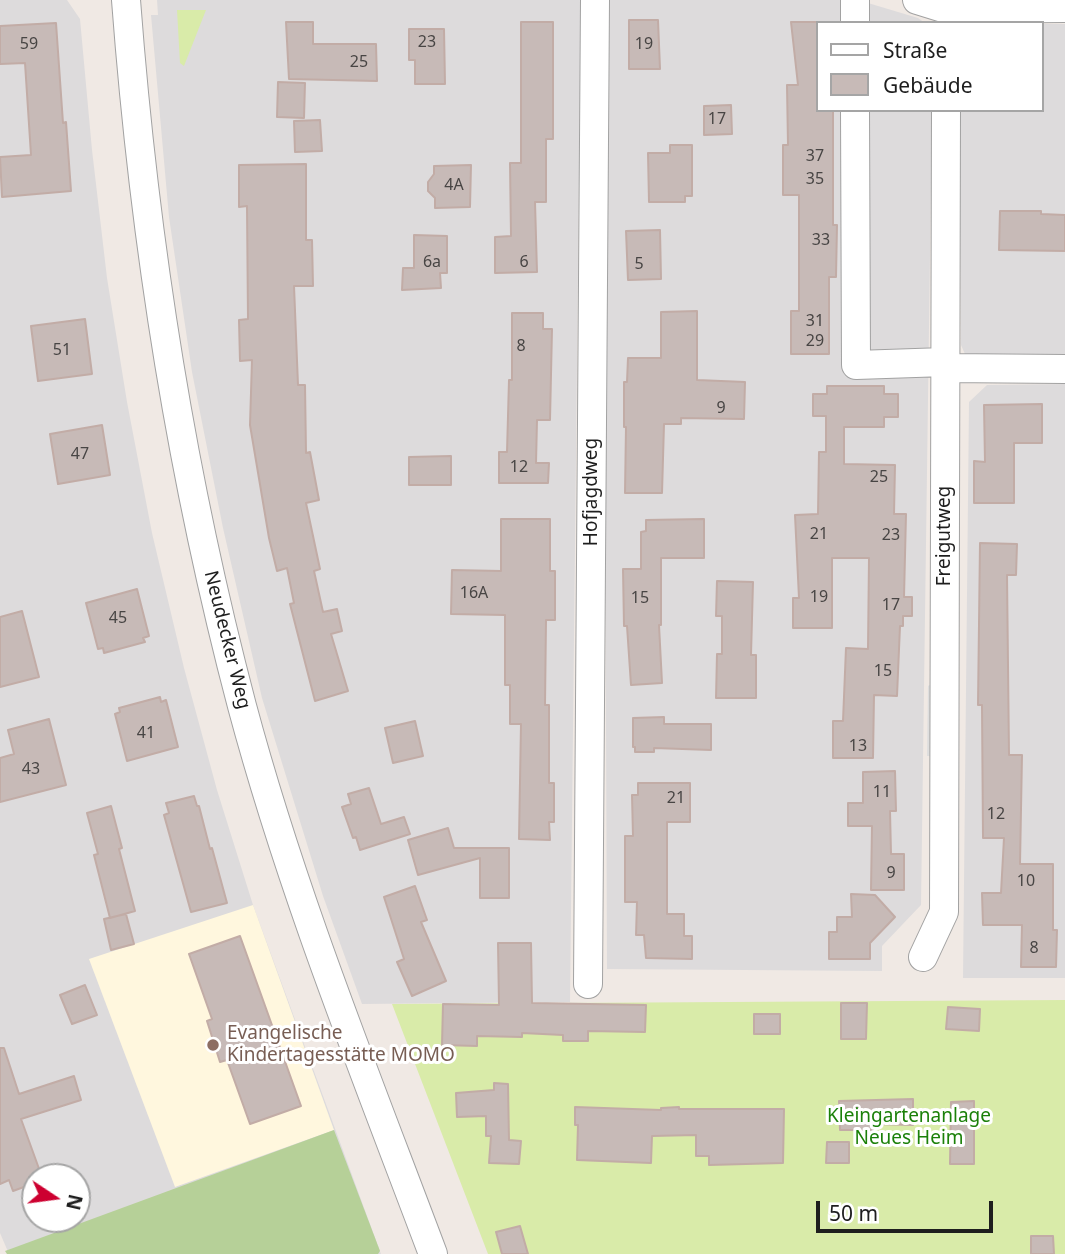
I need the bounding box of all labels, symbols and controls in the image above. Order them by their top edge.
legend [816,21,1044,112]
house number: 23 [418,32,436,52]
house number: 59 [20,34,38,54]
house number: 19 [635,34,653,54]
text: Straße [883,36,947,64]
house number: 25 [350,52,368,72]
text: Gebäude [883,71,973,99]
house number: 17 [708,109,726,129]
house number: 37 [806,146,824,166]
house number: 35 [806,169,824,189]
house number: 4A [444,175,464,195]
house number: 33 [812,230,830,250]
house number: 6a [423,252,441,272]
house number: 6 [519,252,529,272]
house number: 5 [634,254,644,274]
house number: 31 [806,311,824,331]
house number: 29 [806,331,824,351]
house number: 8 [516,336,526,356]
house number: 51 [53,340,71,360]
house number: 9 [716,398,726,418]
street label: Hofjagdweg [581,438,603,546]
house number: 47 [71,444,89,464]
house number: 12 [510,457,528,477]
house number: 25 [870,467,888,487]
street label: Freigutweg [934,486,956,586]
house number: 21 [810,524,828,544]
house number: 23 [882,525,900,545]
street label: Neudecker Weg [199,568,255,712]
house number: 16A [460,583,488,603]
house number: 19 [810,587,828,607]
house number: 15 [631,588,649,608]
house number: 17 [882,595,900,615]
house number: 45 [109,608,127,628]
house number: 15 [874,661,892,681]
house number: 41 [137,723,155,743]
house number: 13 [849,736,867,756]
house number: 43 [22,759,40,779]
house number: 11 [873,782,891,802]
house number: 21 [667,788,685,808]
house number: 12 [987,804,1005,824]
house number: 9 [886,863,896,883]
house number: 10 [1017,871,1035,891]
house number: 8 [1029,938,1039,958]
place label: Evangelische Kindertagesstätte MOMO [227,1023,455,1067]
marker: Evangelische Kindertagesstätte MOMO [205,1037,221,1053]
park label: Kleingartenanlage Neues Heim [827,1106,991,1150]
north arrow [21,1163,91,1233]
scale bar [820,1188,997,1232]
text: N [60,1192,89,1213]
text: 50 m [829,1199,878,1227]

